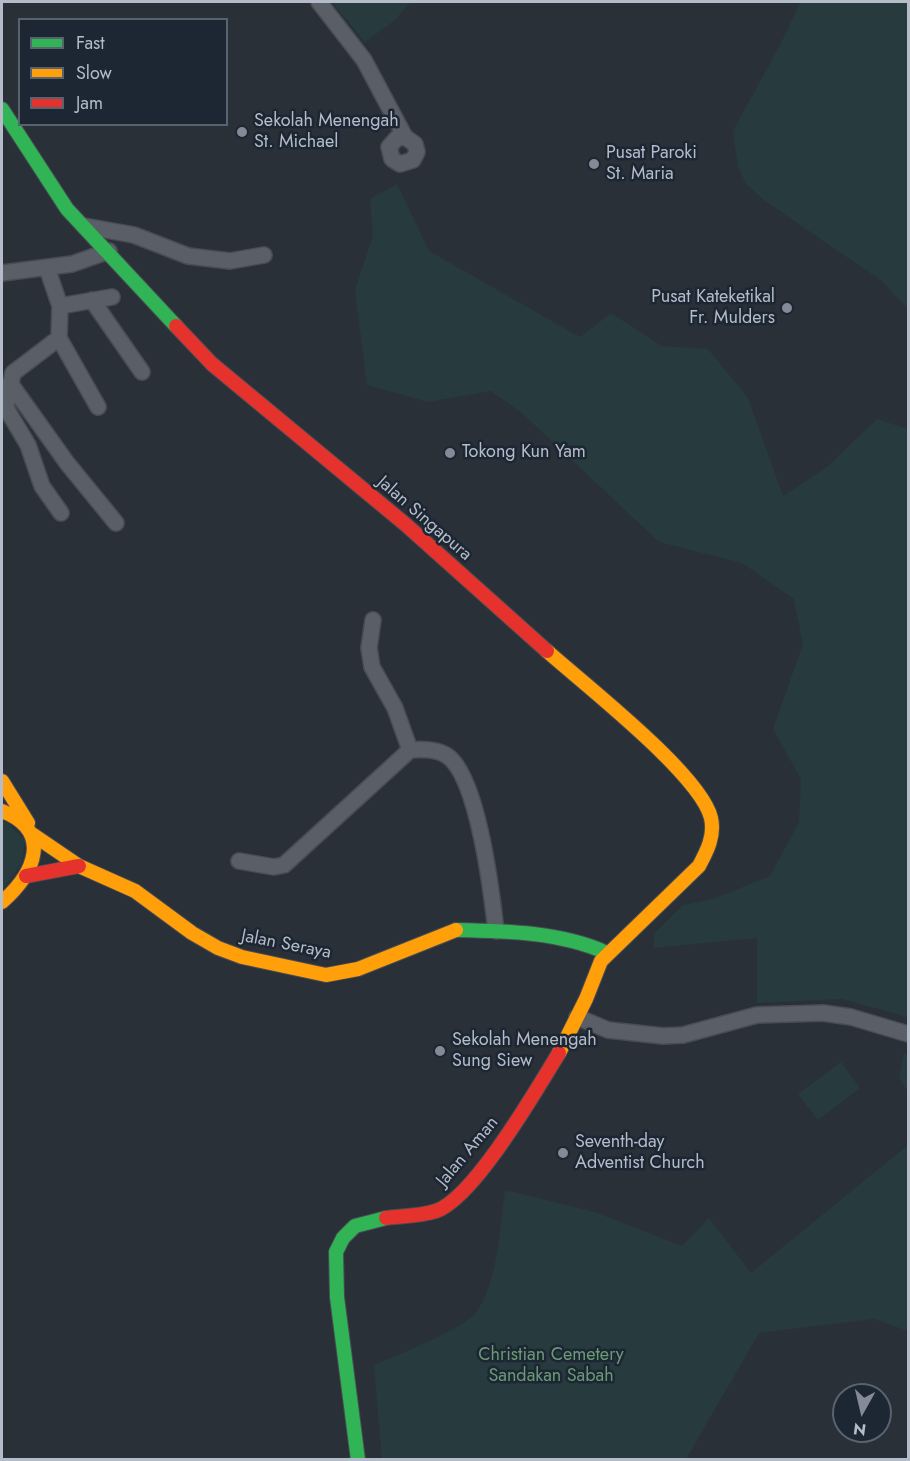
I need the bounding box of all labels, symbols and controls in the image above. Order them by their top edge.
legend [18,18,228,126]
text: Fast [76,30,105,56]
text: Slow [76,60,112,86]
text: Jam [76,90,103,116]
place label: Sekolah Menengah St. Michael [254,111,399,154]
marker: Sekolah Menengah St. Michael [235,125,249,139]
place label: Pusat Paroki St. Maria [606,143,697,186]
marker: Pusat Paroki St. Maria [587,157,601,171]
place label: Pusat Kateketikal Fr. Mulders [651,287,775,330]
marker: Pusat Kateketikal Fr. Mulders [780,301,794,315]
place label: Tokong Kun Yam [462,442,586,464]
marker: Tokong Kun Yam [443,446,457,460]
street label: Jalan Singapura [372,472,476,566]
street label: Jalan Seraya [239,926,333,964]
place label: Sekolah Menengah Sung Siew [452,1030,597,1072]
marker: Sekolah Menengah Sung Siew [433,1044,447,1058]
street label: Jalan Aman [433,1113,503,1191]
place label: Seventh-day Adventist Church [575,1132,705,1174]
marker: Seventh-day Adventist Church [556,1146,570,1160]
park label: Christian Cemetery Sandakan Sabah [478,1345,624,1388]
north arrow [832,1383,892,1443]
text: N [852,1417,868,1442]

